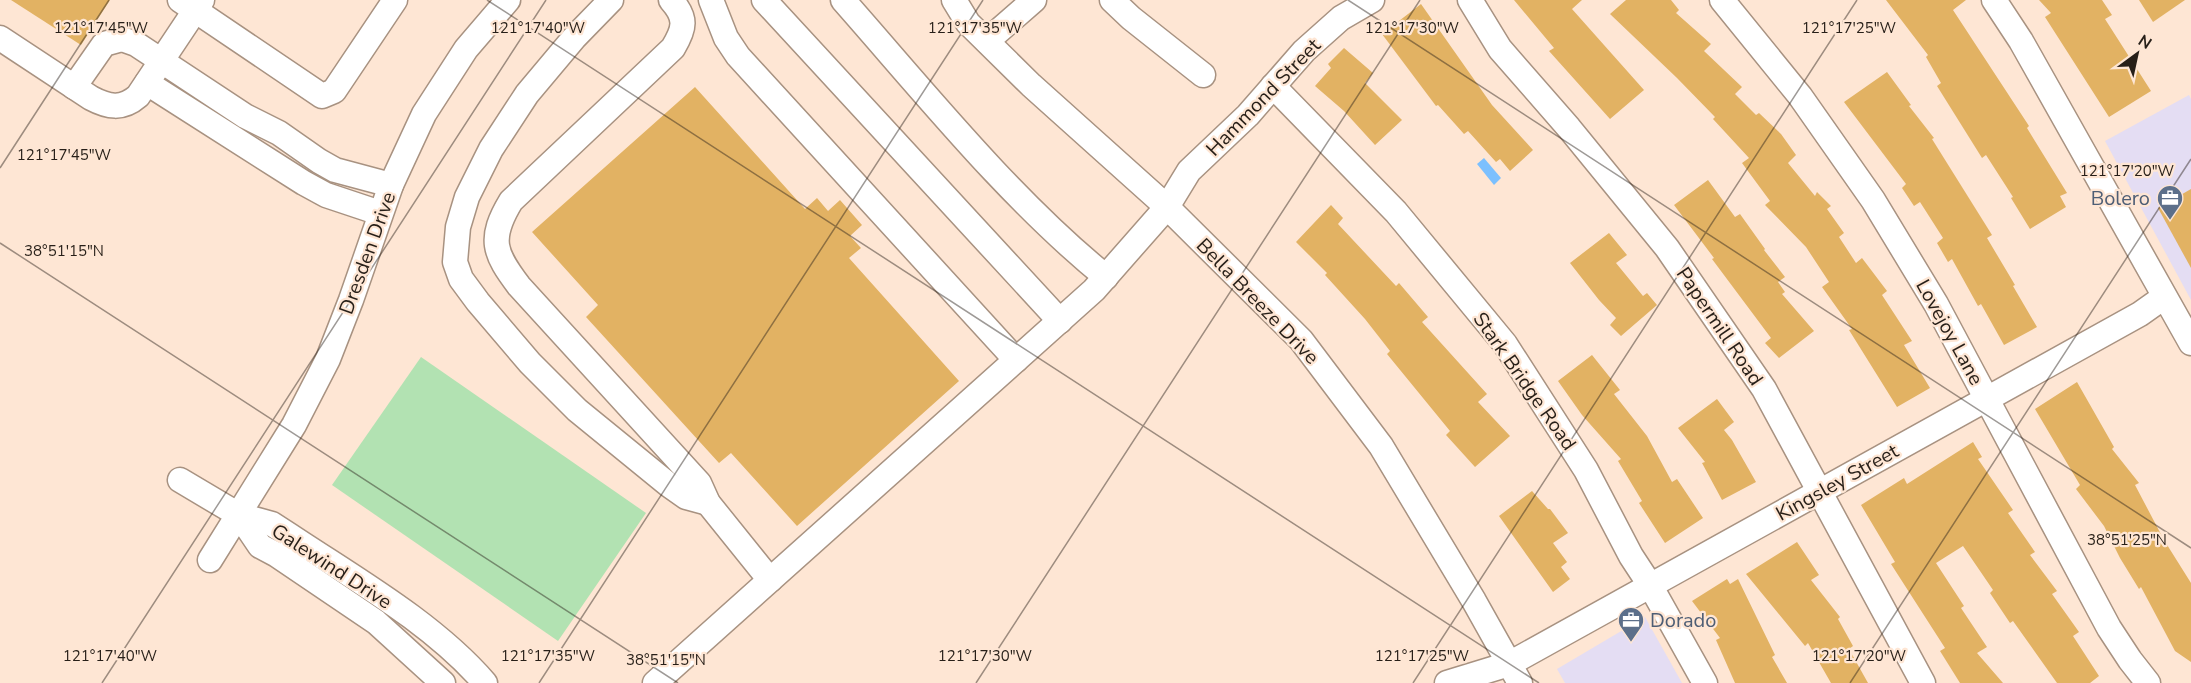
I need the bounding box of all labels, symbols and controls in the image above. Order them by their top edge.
text: 121°17'45"W [54,18,149,38]
text: 121°17'40"W [491,18,586,38]
text: 121°17'35"W [928,18,1023,38]
text: 121°17'30"W [1365,18,1460,38]
text: 121°17'25"W [1802,18,1897,38]
north arrow [2107,24,2167,84]
text: N [2134,30,2156,55]
street label: Hammond Street [1200,32,1327,162]
text: 121°17'45"W [17,145,112,165]
text: 121°17'20"W [2080,161,2175,181]
office icon: Bolero [2155,183,2185,221]
place label: Bolero [2091,185,2150,212]
street label: Dresden Drive [333,188,402,318]
street label: Bella Breeze Drive [1190,232,1325,370]
text: 38°51'15"N [24,241,104,261]
street label: Papermill Road [1670,262,1769,391]
street label: Lovejoy Lane [1909,274,1990,390]
street label: Stark Bridge Road [1467,307,1582,456]
street label: Kingsley Street [1771,437,1904,527]
street label: Galewind Drive [266,517,397,615]
text: 38°51'25"N [2087,530,2167,550]
office icon: Dorado [1616,605,1646,643]
place label: Dorado [1650,607,1716,634]
text: 121°17'40"W [63,646,158,666]
text: 121°17'35"W [501,646,596,666]
text: 121°17'30"W [938,646,1033,666]
text: 121°17'25"W [1375,646,1470,666]
text: 121°17'20"W [1812,646,1907,666]
text: 38°51'15"N [626,650,706,670]

